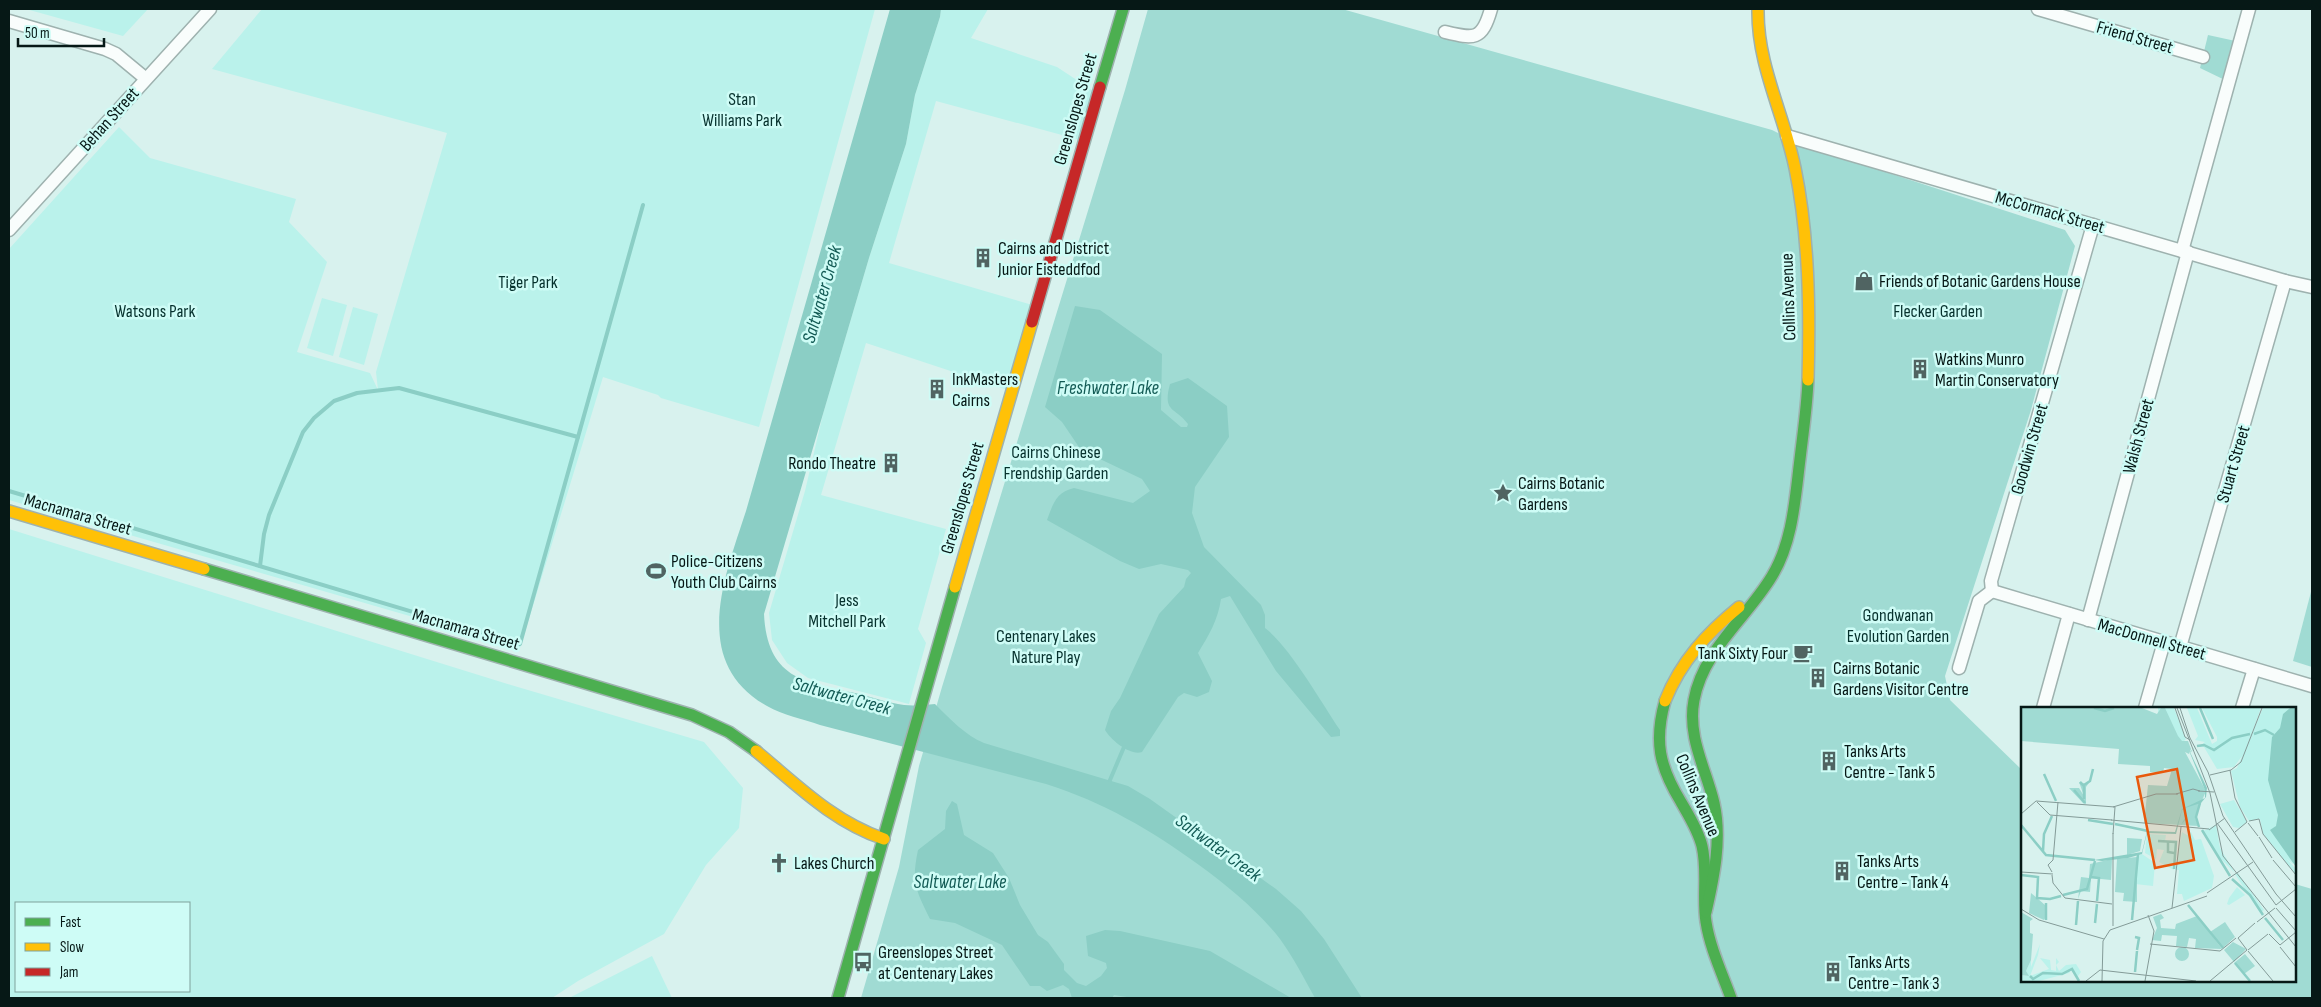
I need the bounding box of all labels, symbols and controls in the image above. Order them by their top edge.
scale bar [18,15,104,47]
street label: Friend Street [2094,17,2176,59]
text: 50 m [25,24,50,43]
street label: Greenslopes Street [1049,50,1102,167]
street label: Behan Street [75,83,144,156]
park label: Stan Williams Park [702,89,782,131]
street label: McCormack Street [1993,187,2107,238]
place label: Cairns and District Junior Eisteddfod [997,238,1110,280]
water label: Saltwater Creek [798,242,848,346]
building icon: Cairns and District Junior Eisteddfod [972,247,994,269]
street label: Collins Avenue [1776,253,1801,341]
shop icon: Friends of Botanic Gardens House [1853,270,1875,292]
place label: Friends of Botanic Gardens House [1879,271,2081,292]
park label: Tiger Park [498,272,558,293]
park label: Watsons Park [115,301,196,322]
park label: Flecker Garden [1893,301,1983,322]
place label: Watkins Munro Martin Conservatory [1935,349,2059,391]
building icon: Watkins Munro Martin Conservatory [1909,358,1931,380]
place label: InkMasters Cairns [952,369,1018,411]
water label: Freshwater Lake [1057,377,1160,400]
building icon: InkMasters Cairns [926,378,948,400]
street label: Walsh Street [2118,396,2159,476]
street label: Goodwin Street [2007,401,2053,497]
street label: Stuart Street [2212,423,2255,505]
street label: Greenslopes Street [936,439,989,556]
park label: Cairns Chinese Frendship Garden [1003,442,1109,484]
building icon: Rondo Theatre [880,452,902,474]
place label: Rondo Theatre [788,453,876,474]
place label: Cairns Botanic Gardens [1518,473,1605,515]
place icon: Cairns Botanic Gardens [1492,482,1514,504]
street label: Macnamara Street [22,489,134,540]
place label: Police-Citizens Youth Club Cairns [671,551,777,593]
sports icon: Police-Citizens Youth Club Cairns [645,560,667,582]
park label: Jess Mitchell Park [808,590,886,632]
street label: Macnamara Street [410,604,522,655]
park label: Gondwanan Evolution Garden [1847,605,1949,647]
street label: MacDonnell Street [2095,614,2209,665]
park label: Centenary Lakes Nature Play [996,626,1096,668]
cafe icon: Tank Sixty Four [1792,642,1814,664]
place label: Tank Sixty Four [1698,643,1788,664]
place label: Cairns Botanic Gardens Visitor Centre [1833,658,1969,700]
building icon: Cairns Botanic Gardens Visitor Centre [1807,667,1829,689]
water label: Saltwater Creek [790,672,894,721]
inset map [2021,707,2296,982]
place label: Tanks Arts Centre - Tank 5 [1844,741,1935,783]
building icon: Tanks Arts Centre - Tank 5 [1818,750,1840,772]
street label: Collins Avenue [1671,751,1724,840]
water label: Saltwater Creek [1171,809,1266,888]
place label: Tanks Arts Centre - Tank 4 [1857,851,1949,893]
church icon: Lakes Church [768,852,790,874]
place label: Lakes Church [794,853,874,874]
building icon: Tanks Arts Centre - Tank 4 [1831,860,1853,882]
water label: Saltwater Lake [914,871,1007,894]
legend [15,902,190,992]
text: Fast [60,913,82,932]
text: Slow [60,938,84,957]
place label: Greenslopes Street at Centenary Lakes [878,942,994,984]
bus stop icon: Greenslopes Street at Centenary Lakes [852,951,874,973]
place label: Tanks Arts Centre - Tank 3 [1848,952,1940,994]
building icon: Tanks Arts Centre - Tank 3 [1822,961,1844,983]
text: Jam [59,963,78,982]

